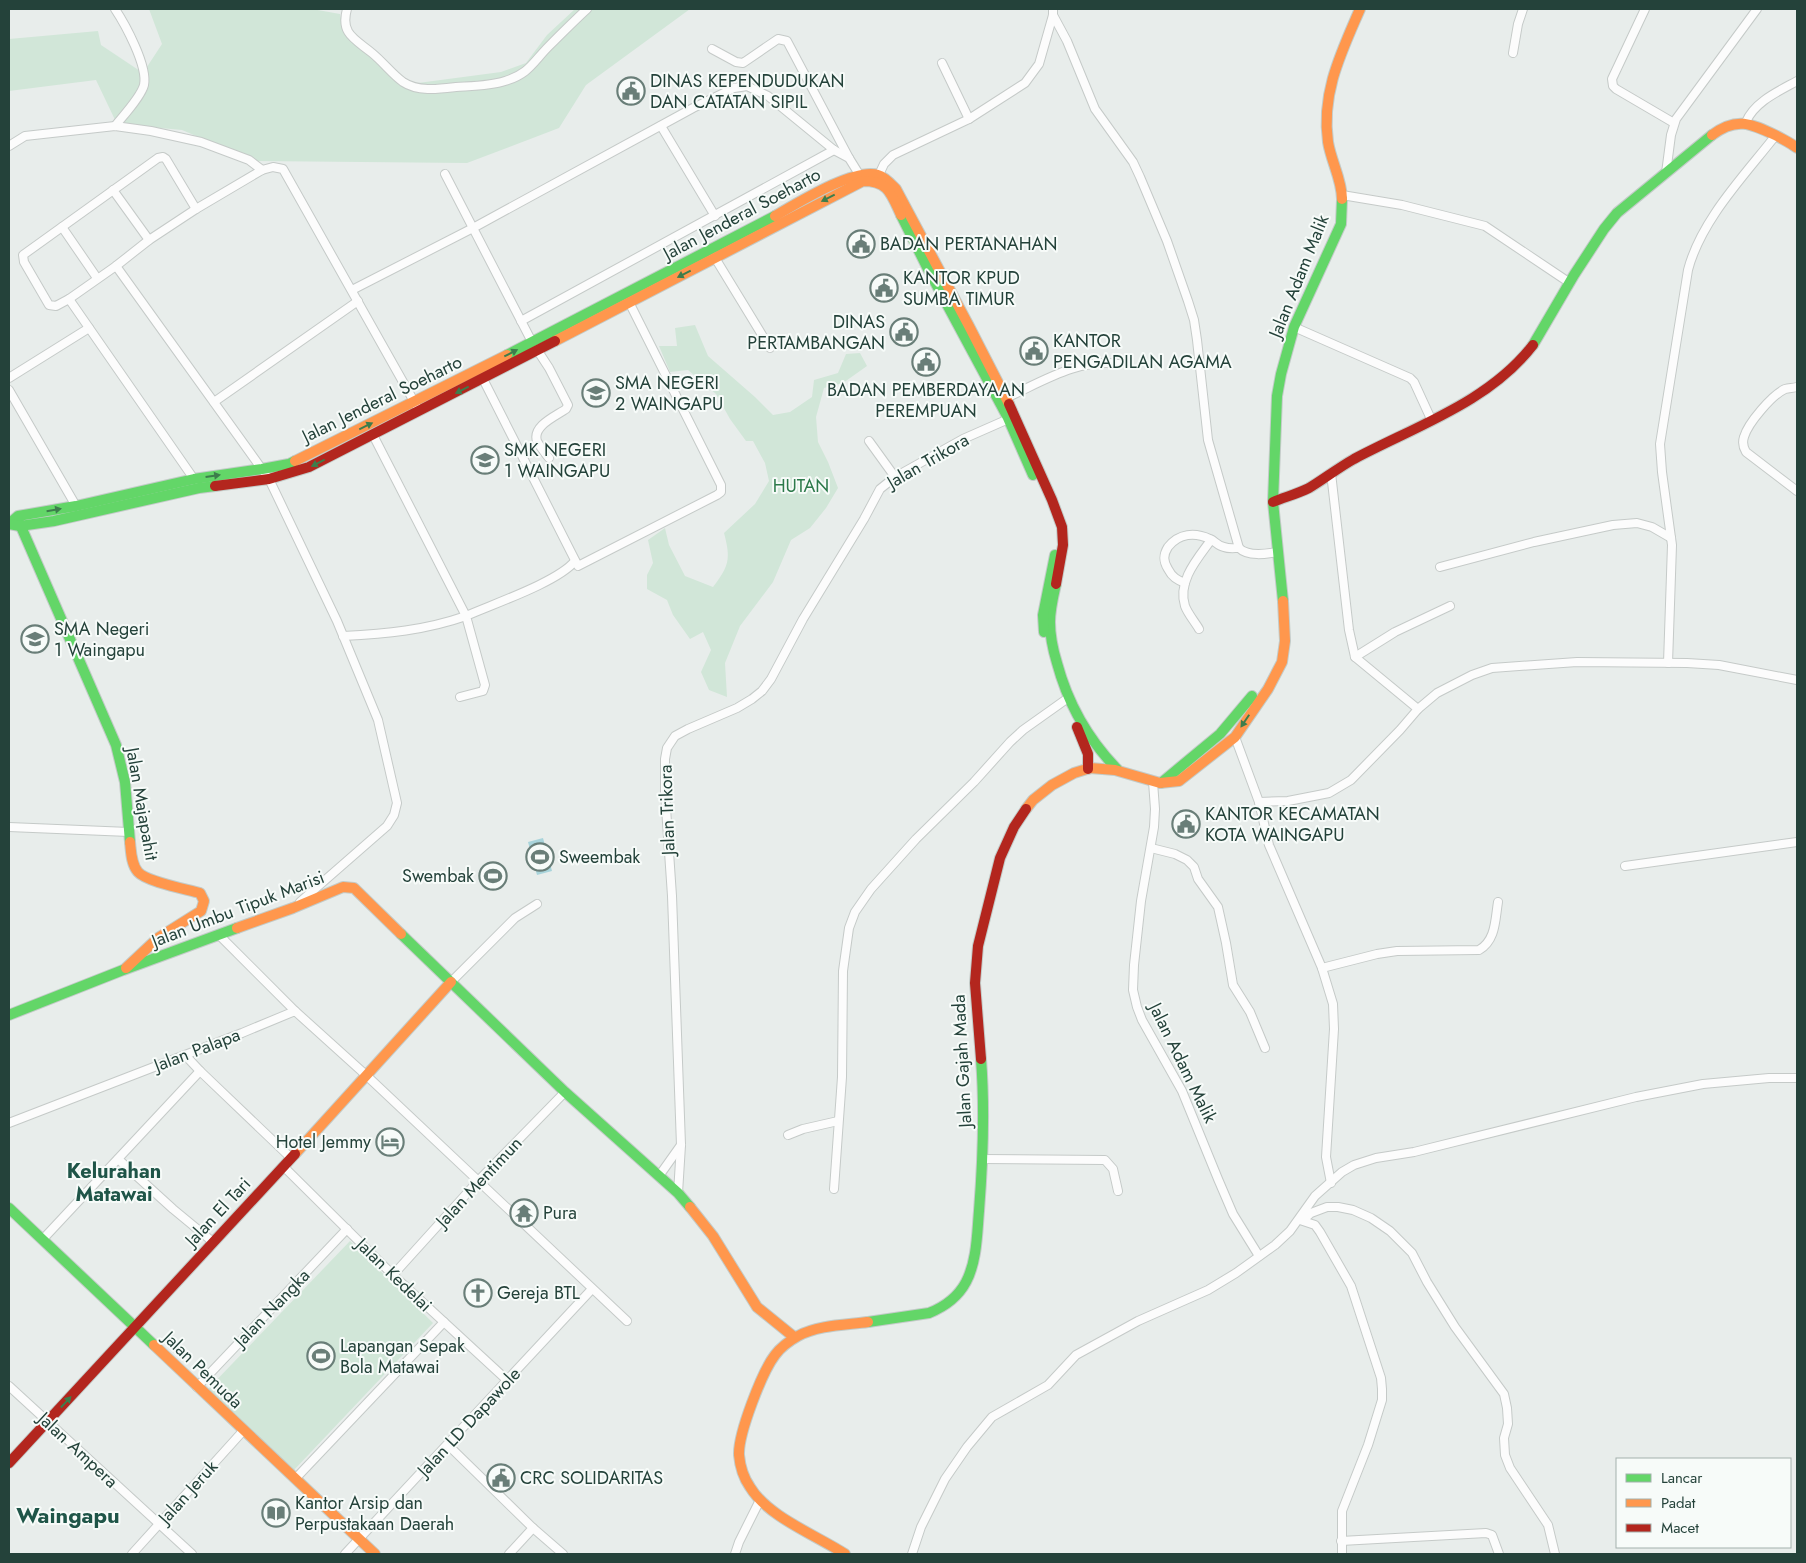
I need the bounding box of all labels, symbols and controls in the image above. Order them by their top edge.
place label: DINAS KEPENDUDUKAN DAN CATATAN SIPIL [650,68,845,115]
public building icon: DINAS KEPENDUDUKAN DAN CATATAN SIPIL [616,76,646,106]
street label: Jalan Jenderal Soeharto [657,161,825,267]
one-way arrow [820,194,835,202]
street label: Jalan Adam Malik [1262,210,1336,343]
public building icon: BADAN PERTANAHAN [846,229,876,259]
place label: BADAN PERTANAHAN [880,231,1057,257]
place label: KANTOR KPUD SUMBA TIMUR [903,265,1020,312]
one-way arrow [677,270,691,278]
public building icon: KANTOR KPUD SUMBA TIMUR [869,273,899,303]
place label: DINAS PERTAMBANGAN [747,309,885,356]
public building icon: DINAS PERTAMBANGAN [889,317,919,347]
place label: KANTOR PENGADILAN AGAMA [1053,328,1232,375]
public building icon: KANTOR PENGADILAN AGAMA [1019,336,1049,366]
public building icon: BADAN PEMBERDAYAAN PEREMPUAN [911,347,941,377]
street label: Jalan Jenderal Soeharto [296,349,466,450]
one-way arrow [504,349,518,357]
place label: SMA NEGERI 2 WAINGAPU [615,370,723,417]
place label: BADAN PEMBERDAYAAN PEREMPUAN [827,377,1025,424]
school or university icon: SMA NEGERI 2 WAINGAPU [581,378,611,408]
one-way arrow [455,386,470,394]
one-way arrow [359,422,373,430]
street label: Jalan Trikora [880,427,974,496]
place label: SMK NEGERI 1 WAINGAPU [504,437,610,484]
school or university icon: SMK NEGERI 1 WAINGAPU [470,445,500,475]
one-way arrow [310,459,325,467]
one-way arrow [206,472,222,480]
park label: HUTAN [773,473,829,499]
one-way arrow [47,506,63,514]
place label: SMA Negeri 1 Waingapu [54,616,149,663]
school or university icon: SMA Negeri 1 Waingapu [20,624,50,654]
one-way arrow [1241,715,1250,728]
street label: Jalan Majapahit [119,743,165,863]
street label: Jalan Trikora [652,764,682,858]
place label: KANTOR KECAMATAN KOTA WAINGAPU [1205,801,1380,848]
public building icon: KANTOR KECAMATAN KOTA WAINGAPU [1171,809,1201,839]
sports icon: Sweembak [525,842,555,872]
place label: Sweembak [559,844,640,870]
sports icon: Swembak [478,861,508,891]
place label: Swembak [402,863,474,889]
street label: Jalan Umbu Tipuk Marisi [146,864,328,955]
street label: Jalan Gajah Mada [946,994,979,1130]
street label: Jalan Adam Malik [1142,997,1223,1128]
street label: Jalan Palapa [148,1022,244,1079]
hotel icon: Hotel Jemmy [375,1127,405,1157]
place label: Hotel Jemmy [276,1129,371,1155]
street label: Jalan Mentimun [429,1131,528,1235]
district label: Kelurahan Matawai [67,1157,161,1209]
street label: Jalan El Tari [178,1172,257,1254]
temple icon: Pura [509,1198,539,1228]
place label: Pura [543,1200,577,1226]
street label: Jalan Kedelai [349,1231,438,1318]
street label: Jalan Nangka [227,1263,316,1354]
church icon: Gereja BTL [463,1278,493,1308]
place label: Gereja BTL [497,1280,580,1306]
street label: Jalan Pemuda [156,1324,249,1415]
place label: Lapangan Sepak Bola Matawai [340,1333,465,1380]
sports icon: Lapangan Sepak Bola Matawai [306,1341,336,1371]
street label: Jalan LD Dapawole [410,1361,527,1484]
one-way arrow [60,1396,72,1408]
street label: Jalan Ampera [31,1405,124,1494]
street label: Jalan Jeruk [151,1454,224,1531]
legend [1616,1458,1791,1548]
public building icon: CRC SOLIDARITAS [486,1463,516,1493]
place label: CRC SOLIDARITAS [520,1465,663,1491]
text: Lancar [1661,1467,1703,1489]
place label: Kantor Arsip dan Perpustakaan Daerah [295,1490,454,1537]
text: Padat [1661,1492,1696,1514]
library icon: Kantor Arsip dan Perpustakaan Daerah [261,1498,291,1528]
district label: Waingapu [16,1499,120,1531]
text: Macet [1661,1517,1699,1539]

